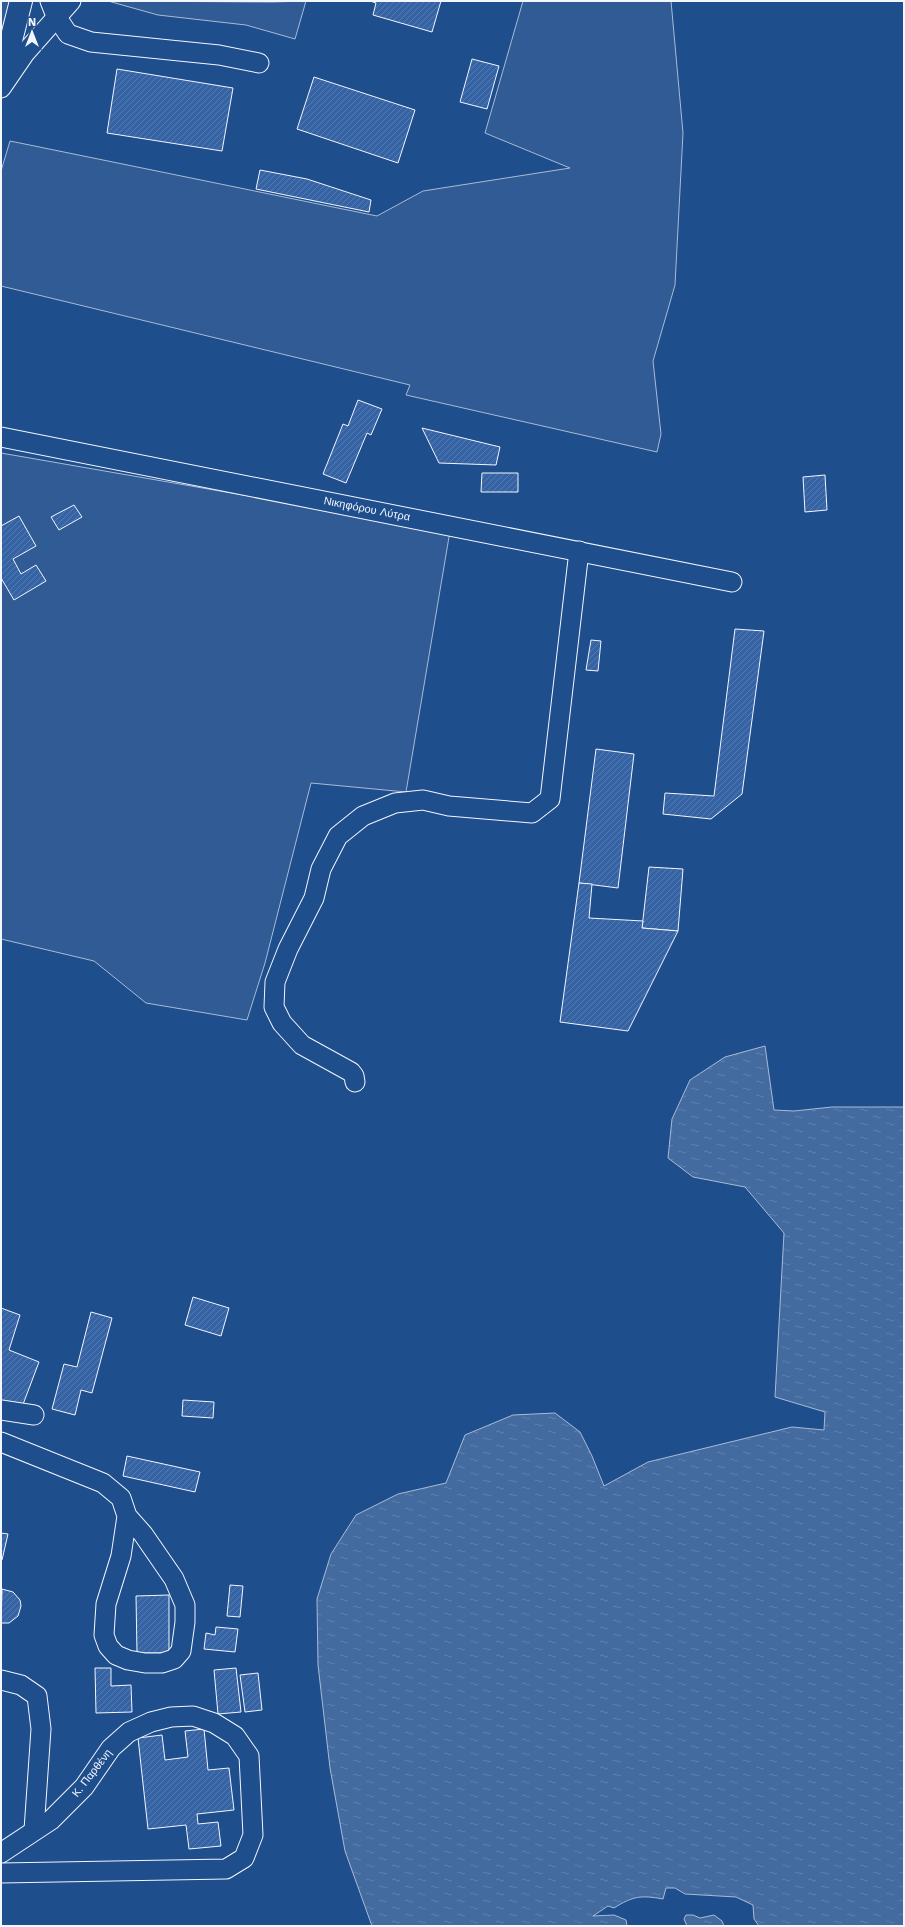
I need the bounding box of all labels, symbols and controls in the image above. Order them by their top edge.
north arrow [12,12,52,52]
text: N [28,16,36,29]
street label: Νικηφόρου Λύτρα [323,494,412,524]
street label: Κ. Παρθένη [69,1746,115,1800]

